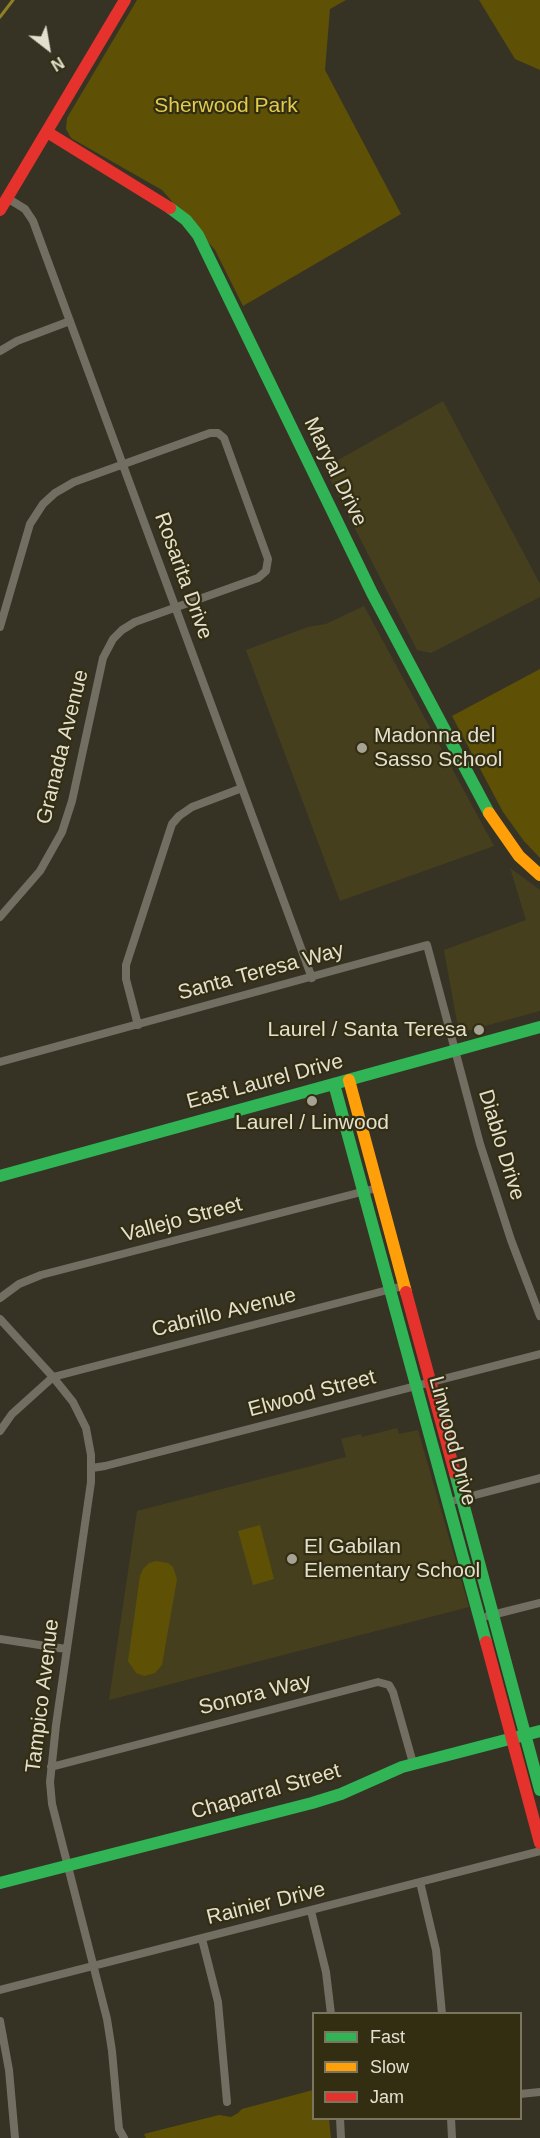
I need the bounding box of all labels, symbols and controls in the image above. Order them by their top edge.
north arrow [18,18,78,78]
text: N [48,54,67,74]
park label: Sherwood Park [154,93,298,119]
street label: Maryal Drive [298,414,372,530]
street label: Rosarita Drive [148,509,218,643]
street label: Granada Avenue [32,667,94,827]
place label: Madonna del Sasso School [374,723,502,773]
marker: Madonna del Sasso School [355,741,369,755]
street label: Santa Teresa Way [175,938,347,1006]
place label: Laurel / Santa Teresa [267,1017,467,1043]
marker: Laurel / Santa Teresa [472,1023,486,1037]
street label: East Laurel Drive [184,1049,346,1115]
street label: Diablo Drive [472,1087,530,1203]
marker: Laurel / Linwood [305,1094,319,1108]
place label: Laurel / Linwood [235,1110,389,1136]
street label: Vallejo Street [119,1192,245,1248]
street label: Cabrillo Avenue [149,1283,299,1343]
street label: Elwood Street [246,1365,378,1423]
street label: Linwood Drive [423,1373,481,1509]
place label: El Gabilan Elementary School [304,1534,480,1584]
marker: El Gabilan Elementary School [285,1552,299,1566]
street label: Tampico Avenue [21,1618,65,1774]
street label: Sonora Way [196,1669,314,1721]
street label: Chaparral Street [188,1759,344,1825]
street label: Rainier Drive [204,1877,328,1931]
legend [312,2012,522,2120]
text: Fast [370,2027,405,2047]
text: Slow [370,2057,409,2077]
text: Jam [370,2087,404,2107]

